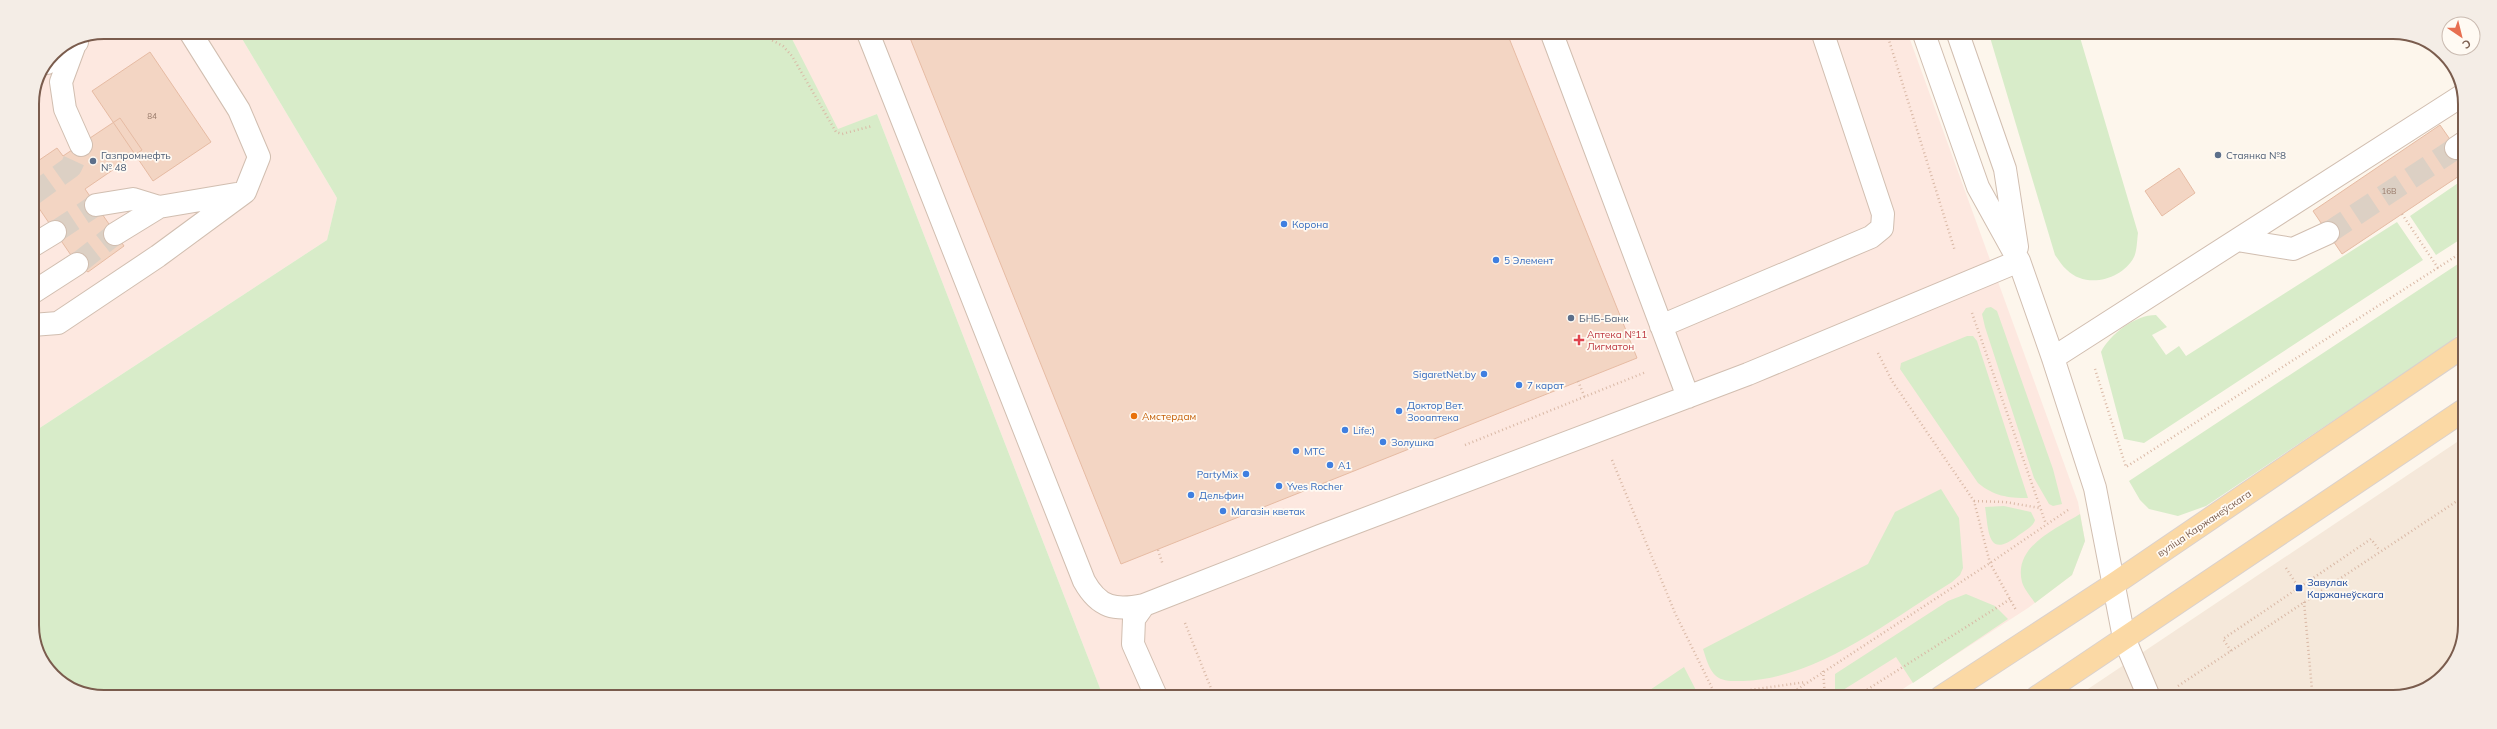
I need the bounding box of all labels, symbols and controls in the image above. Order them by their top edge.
north arrow [2441,16,2481,56]
text: С [2459,36,2474,52]
house number: 84 [147,111,157,121]
place label: Газпромнефть № 48 [101,149,171,174]
place label: Стаянка №8 [2226,149,2286,162]
marker: Стаянка №8 [2213,150,2223,160]
marker: Газпромнефть № 48 [88,156,98,166]
house number: 16В [2381,186,2397,196]
place label: Корона [1292,218,1328,231]
marker: Корона [1279,219,1289,229]
place label: 5 Элемент [1504,254,1554,267]
marker: 5 Элемент [1491,255,1501,265]
place label: БНБ-Банк [1579,312,1629,325]
marker: БНБ-Банк [1566,313,1576,323]
place label: Аптека №11 Лигматон [1587,328,1647,353]
marker: Аптека №11 Лигматон [1574,335,1584,345]
place label: SigaretNet.by [1413,368,1477,381]
marker: SigaretNet.by [1479,369,1489,379]
place label: 7 карат [1527,379,1564,392]
marker: 7 карат [1514,380,1524,390]
place label: Доктор Вет. Зооаптека [1407,399,1464,424]
marker: Доктор Вет. Зооаптека [1394,406,1404,416]
place label: Амстердам [1142,410,1196,423]
marker: Амстердам [1129,411,1139,421]
place label: Life:) [1353,424,1375,437]
marker: Life:) [1340,425,1350,435]
place label: Золушка [1391,436,1434,449]
marker: Золушка [1378,437,1388,447]
place label: МТС [1304,445,1325,458]
marker: МТС [1291,446,1301,456]
place label: A1 [1338,459,1351,472]
marker: A1 [1325,460,1335,470]
place label: PartyMix [1197,468,1239,481]
marker: PartyMix [1241,469,1251,479]
place label: Yves Rocher [1286,480,1343,493]
marker: Yves Rocher [1274,481,1284,491]
street label: вуліца Каржанеўскага [2155,487,2254,560]
place label: Дельфин [1199,489,1244,502]
marker: Дельфин [1186,490,1196,500]
place label: Магазін кветак [1231,505,1306,518]
marker: Магазін кветак [1218,506,1228,516]
place label: Завулак Каржанеўскага [2307,576,2384,601]
marker: Завулак Каржанеўскага [2294,583,2304,593]

